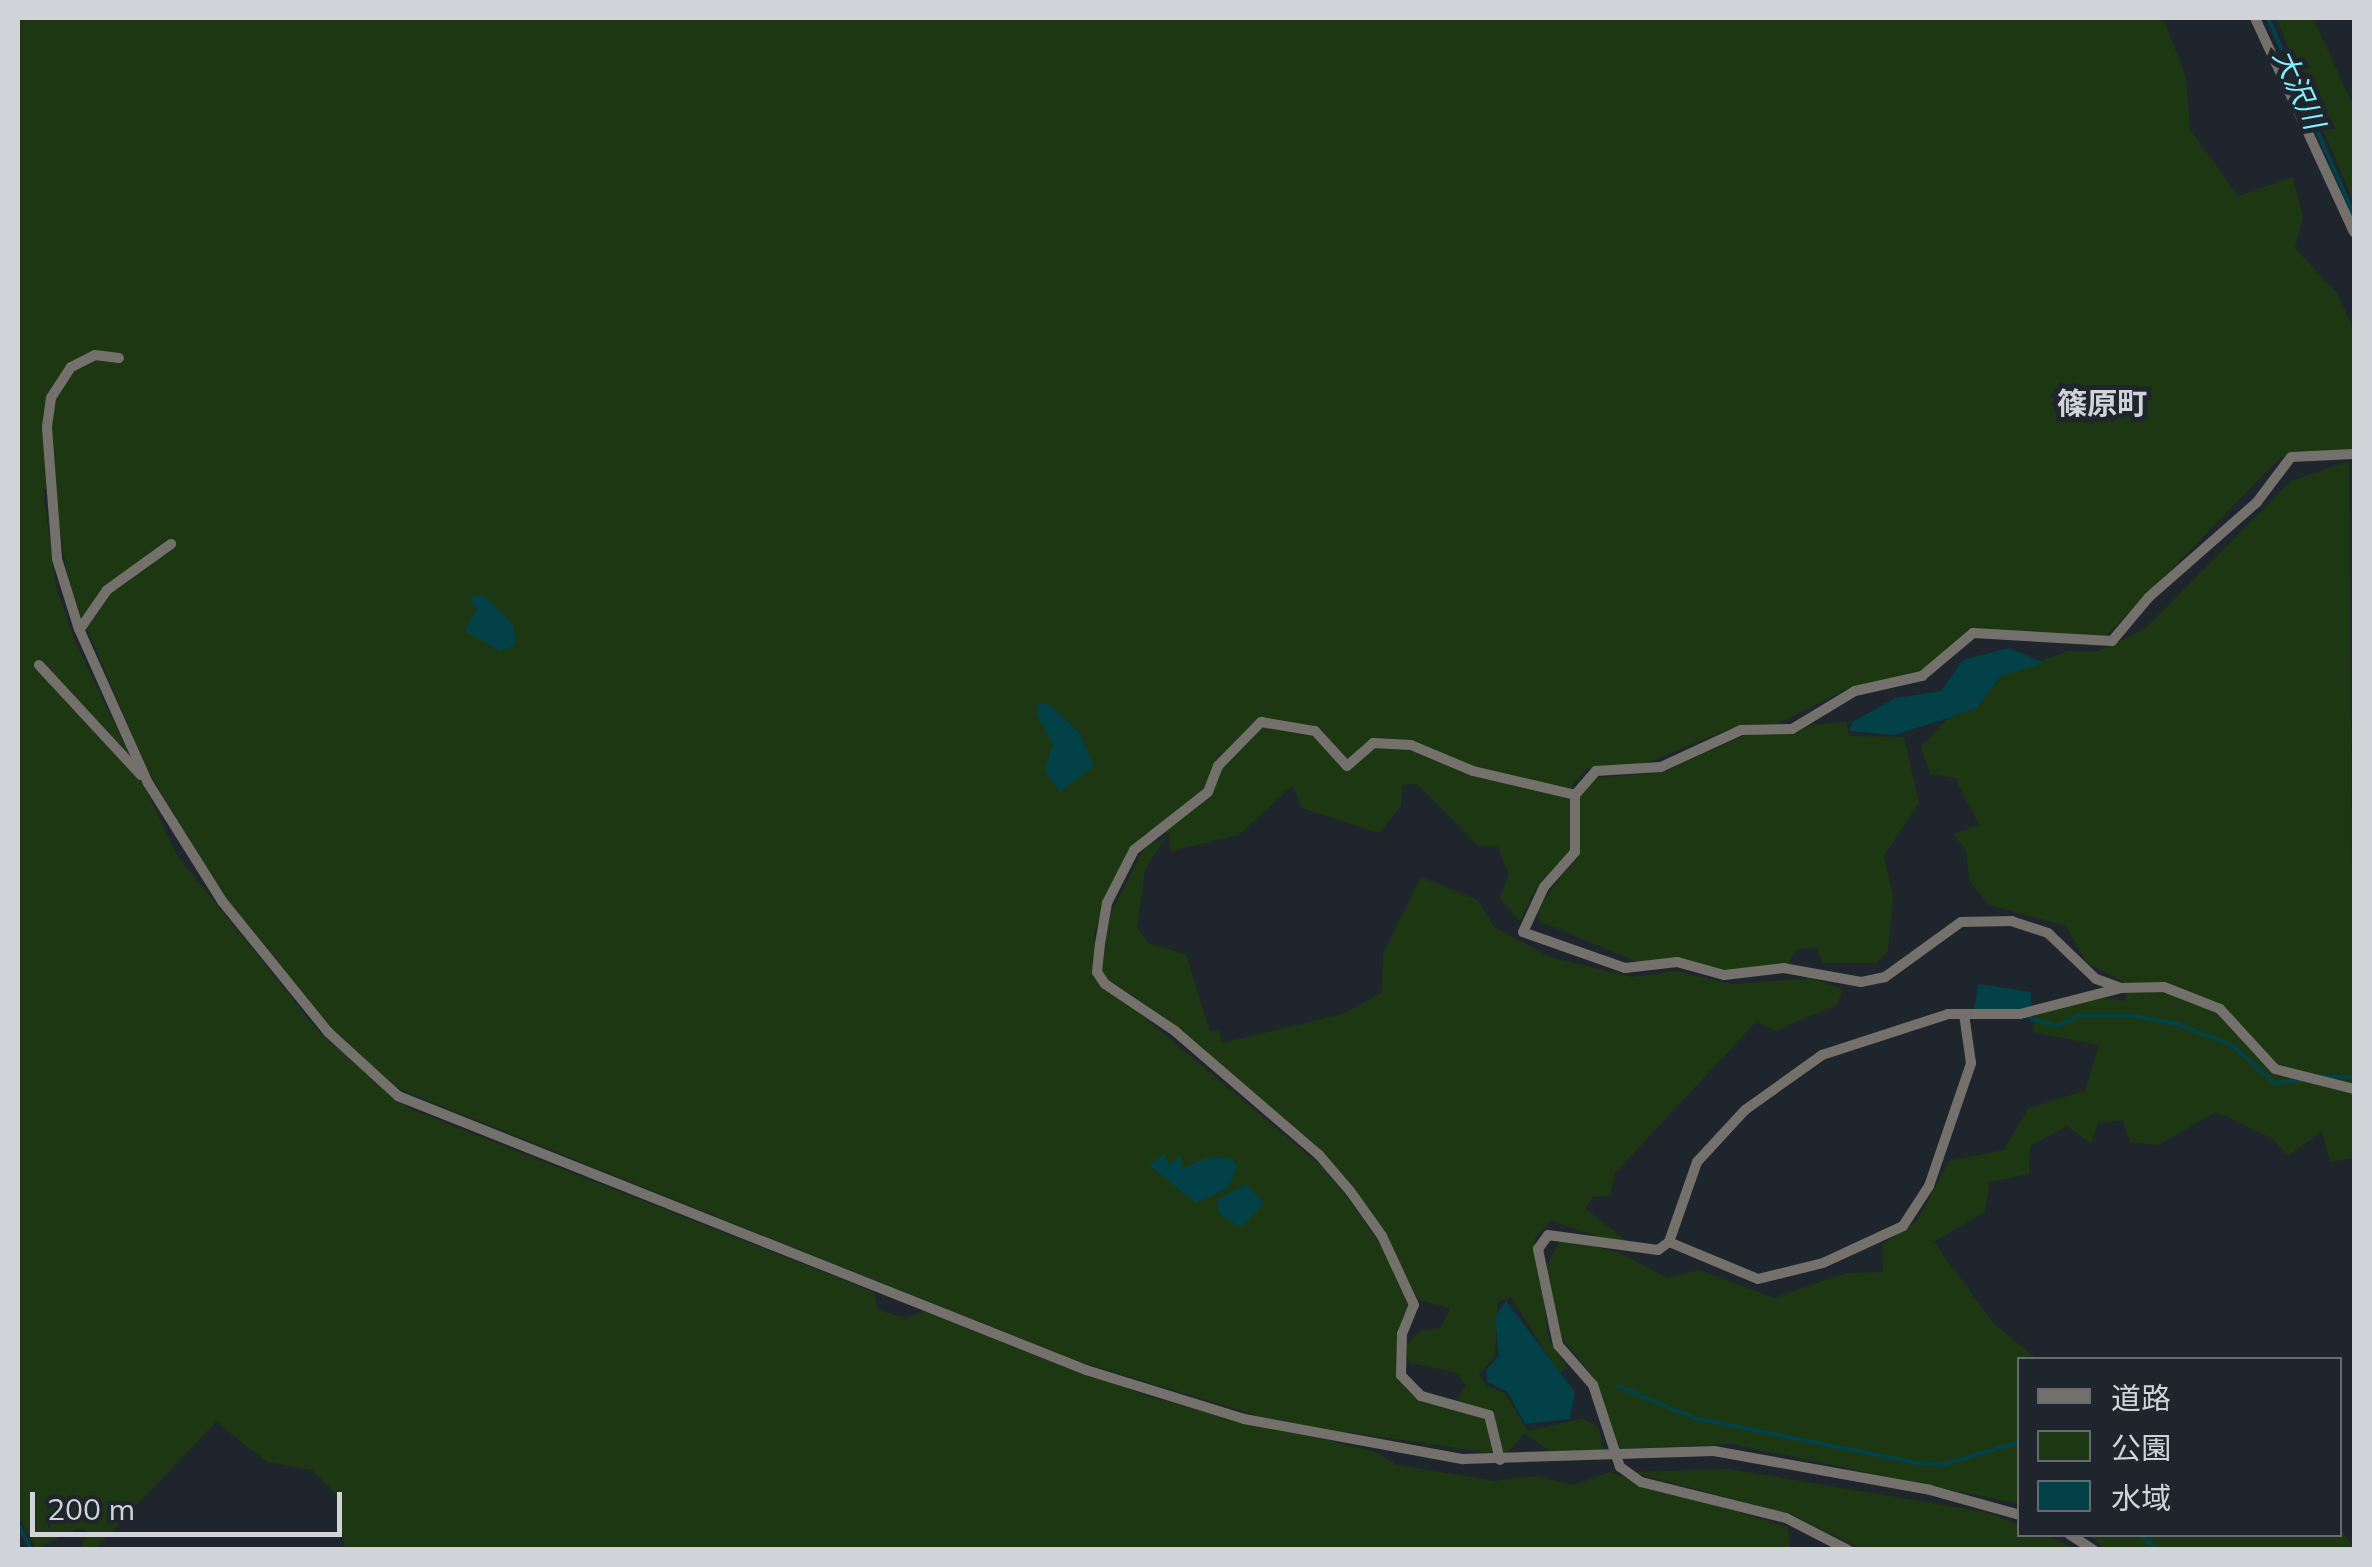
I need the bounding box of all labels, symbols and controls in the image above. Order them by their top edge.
water label: 大沢川 [2267,44,2331,134]
district label: 篠原町 [2057,385,2147,421]
legend [2017,1357,2342,1537]
text: 道路 [2111,1379,2171,1417]
text: 公園 [2111,1429,2171,1467]
scale bar [35,1472,348,1534]
text: 水域 [2111,1479,2171,1517]
text: 200 m [47,1490,135,1528]

